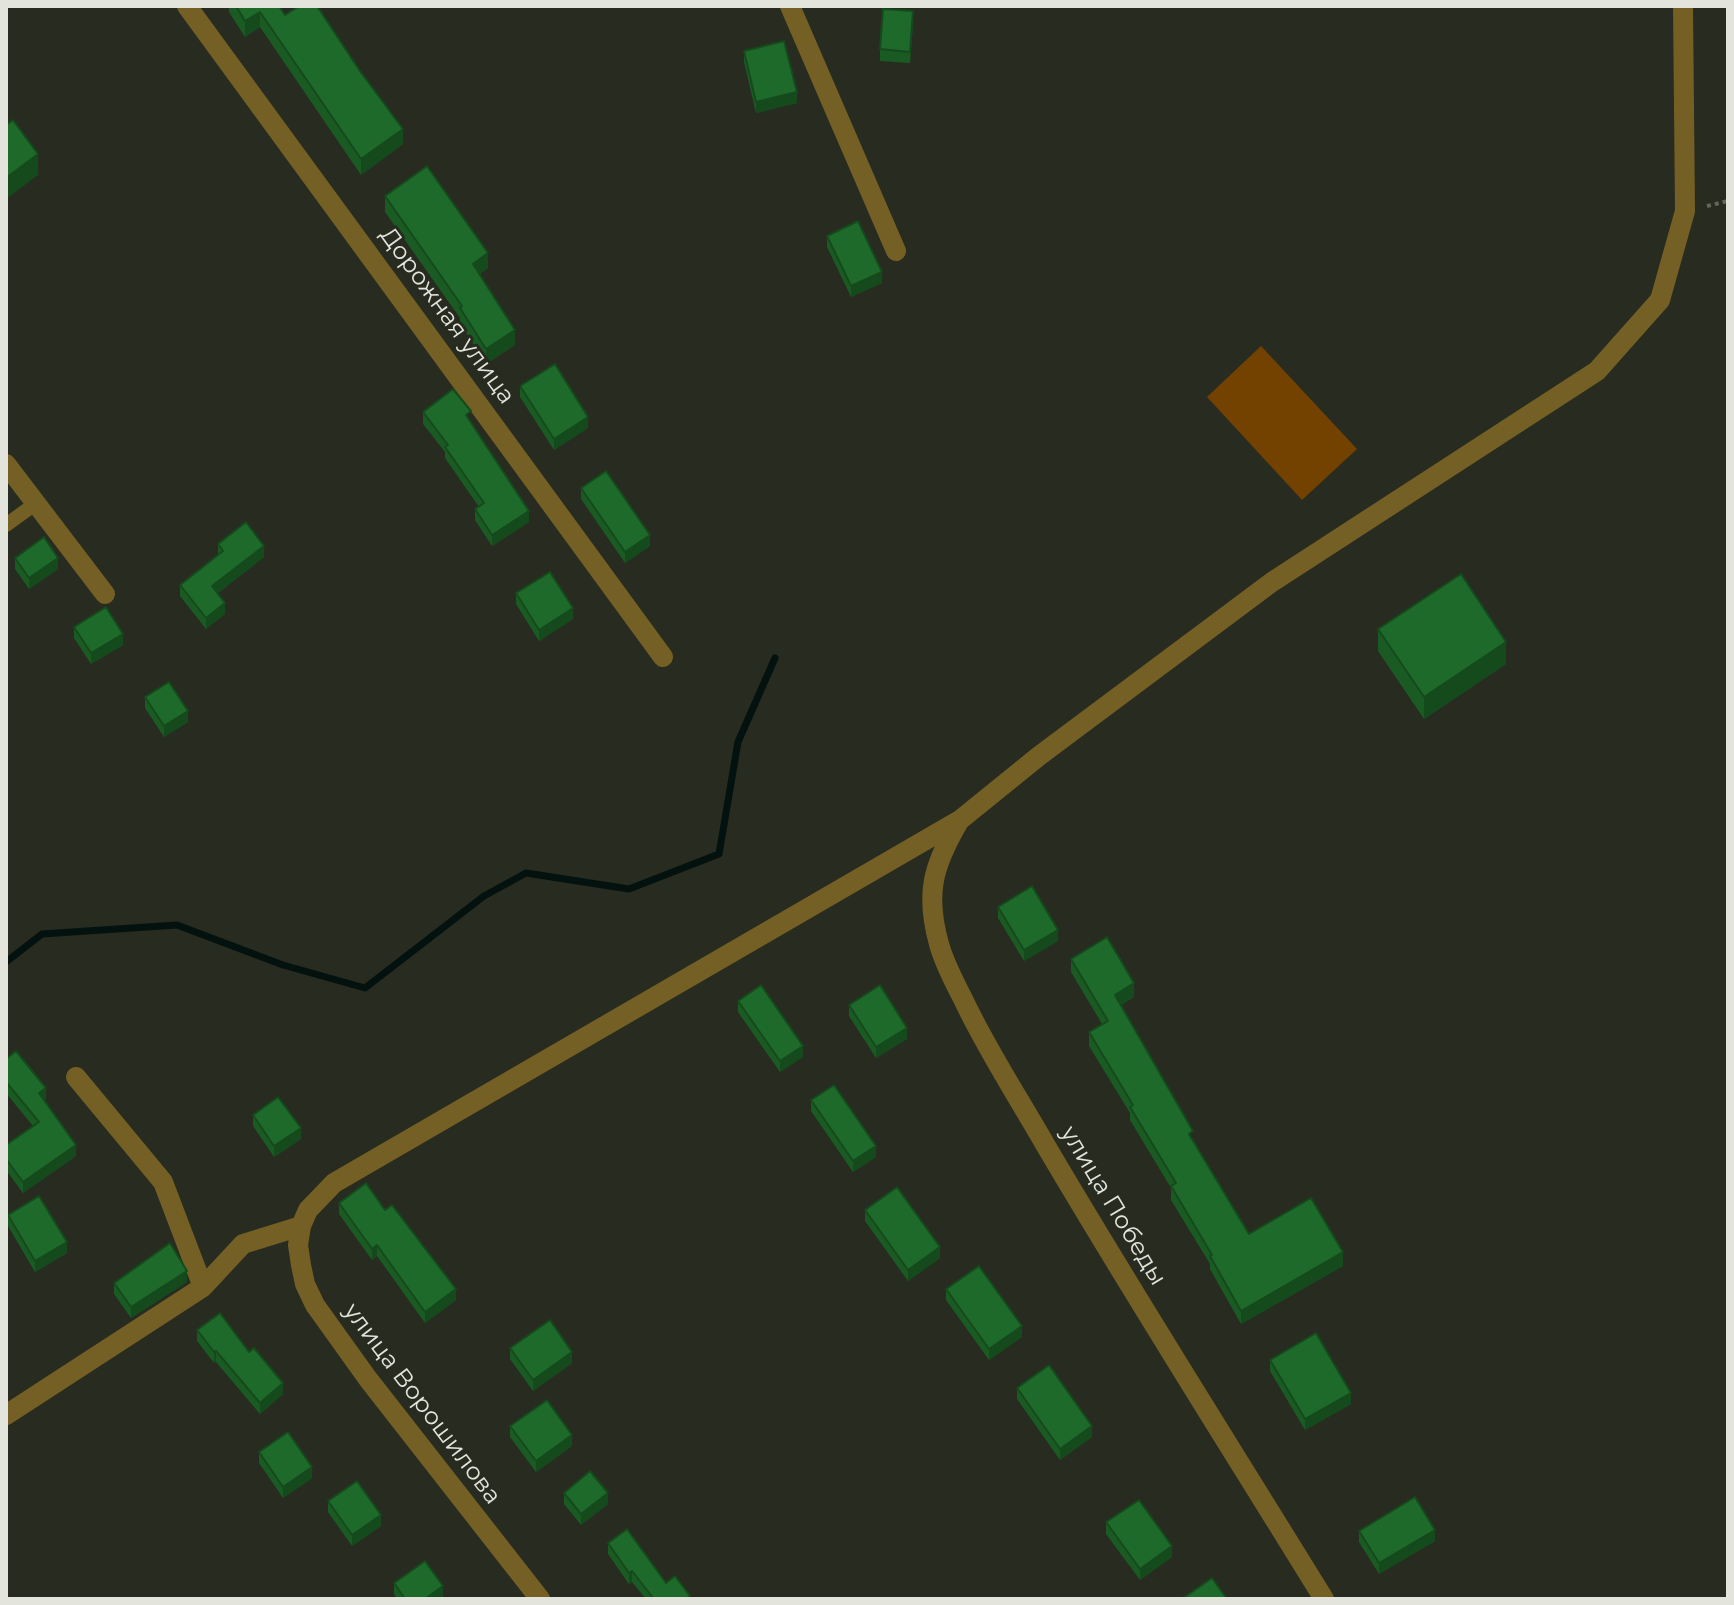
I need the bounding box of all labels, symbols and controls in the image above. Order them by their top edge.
street label: Дорожная улица [373,222,521,410]
street label: улица Победы [1054,1121,1172,1291]
street label: улица Ворошилова [337,1298,507,1510]

